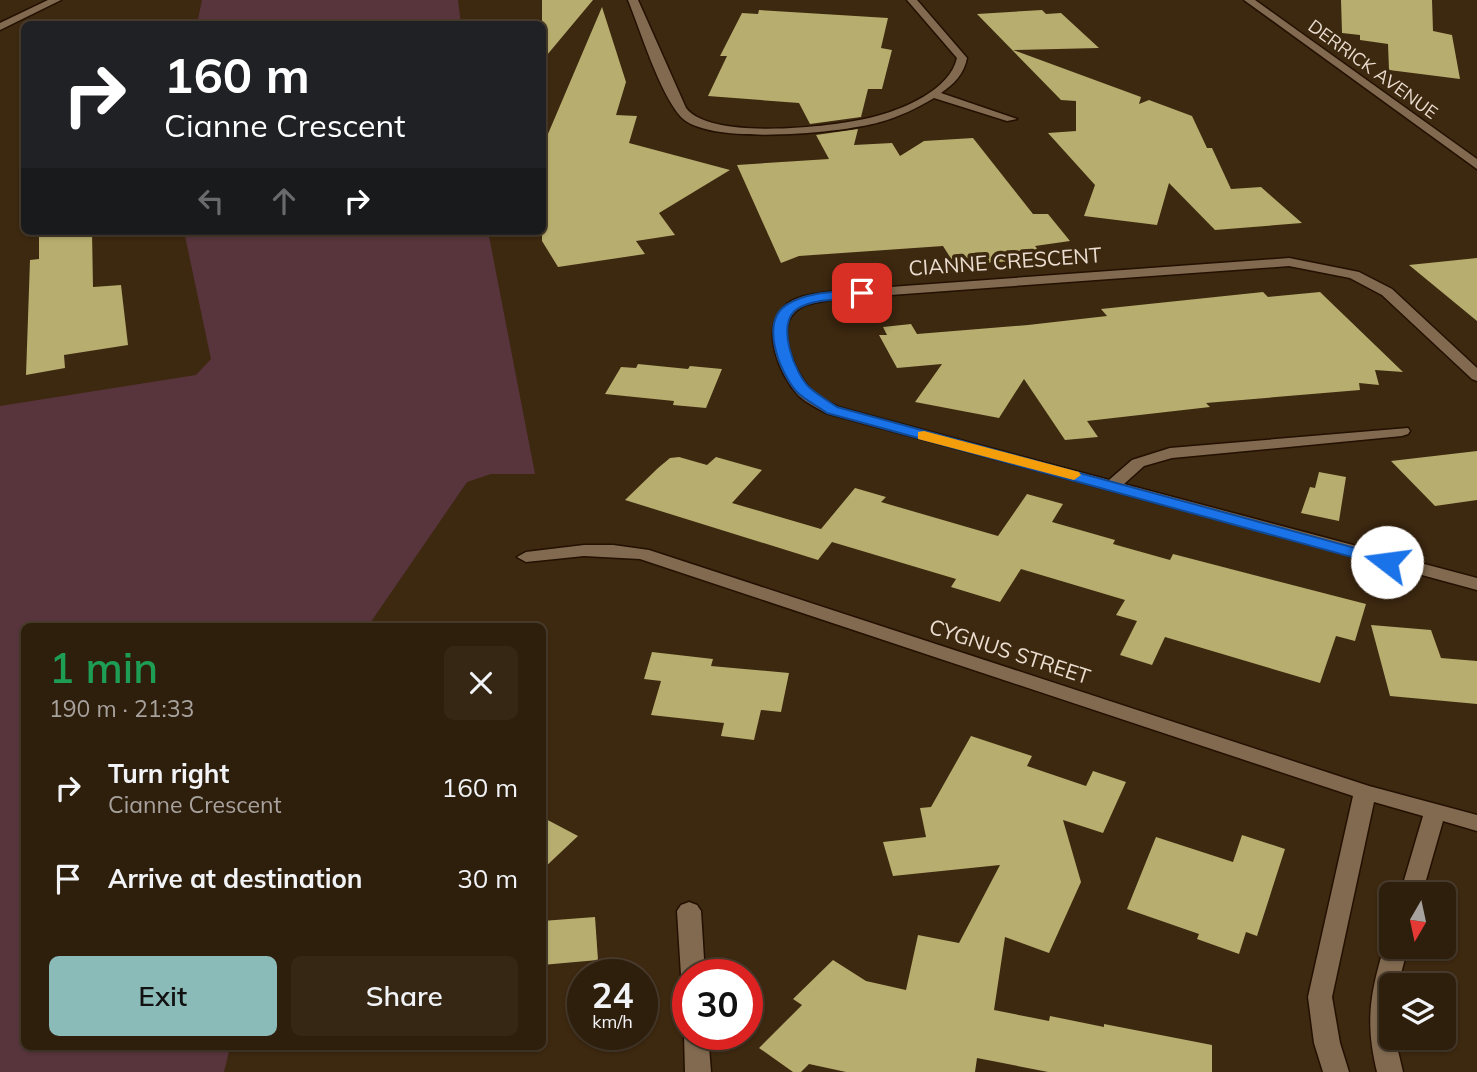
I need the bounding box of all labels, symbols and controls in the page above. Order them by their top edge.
street label: DERRICK AVENUE [1304,14,1442,124]
text: 160 m [164,44,310,105]
icon: right [49,49,140,140]
text: Cianne Crescent [164,105,405,145]
icon: left [192,182,230,220]
icon: ahead [265,182,303,220]
icon: right [338,182,376,220]
street label: CIANNE CRESCENT [908,241,1103,281]
pin [832,263,892,323]
icon: arrive [843,274,881,312]
position arrow [1350,525,1424,599]
street label: CYGNUS STREET [926,613,1094,689]
text: 1 min [49,641,158,694]
button: close [444,646,518,720]
text: 190 m · 21:33 [49,694,194,723]
text: Turn right [108,757,229,790]
icon: right [49,769,87,807]
text: 160 m [442,771,518,804]
text: Cianne Crescent [108,790,282,819]
icon: arrive [49,860,87,898]
text: Arrive at destination [108,862,363,895]
text: 30 m [457,862,518,895]
north arrow [1379,882,1456,959]
map controls [1379,882,1456,1050]
button: Exit [49,956,277,1036]
button: Share [291,956,518,1036]
speed limit sign: 30 [672,959,763,1050]
text: 24 [591,973,634,1017]
button: layers [1379,973,1456,1050]
text: km/h [592,1010,633,1033]

